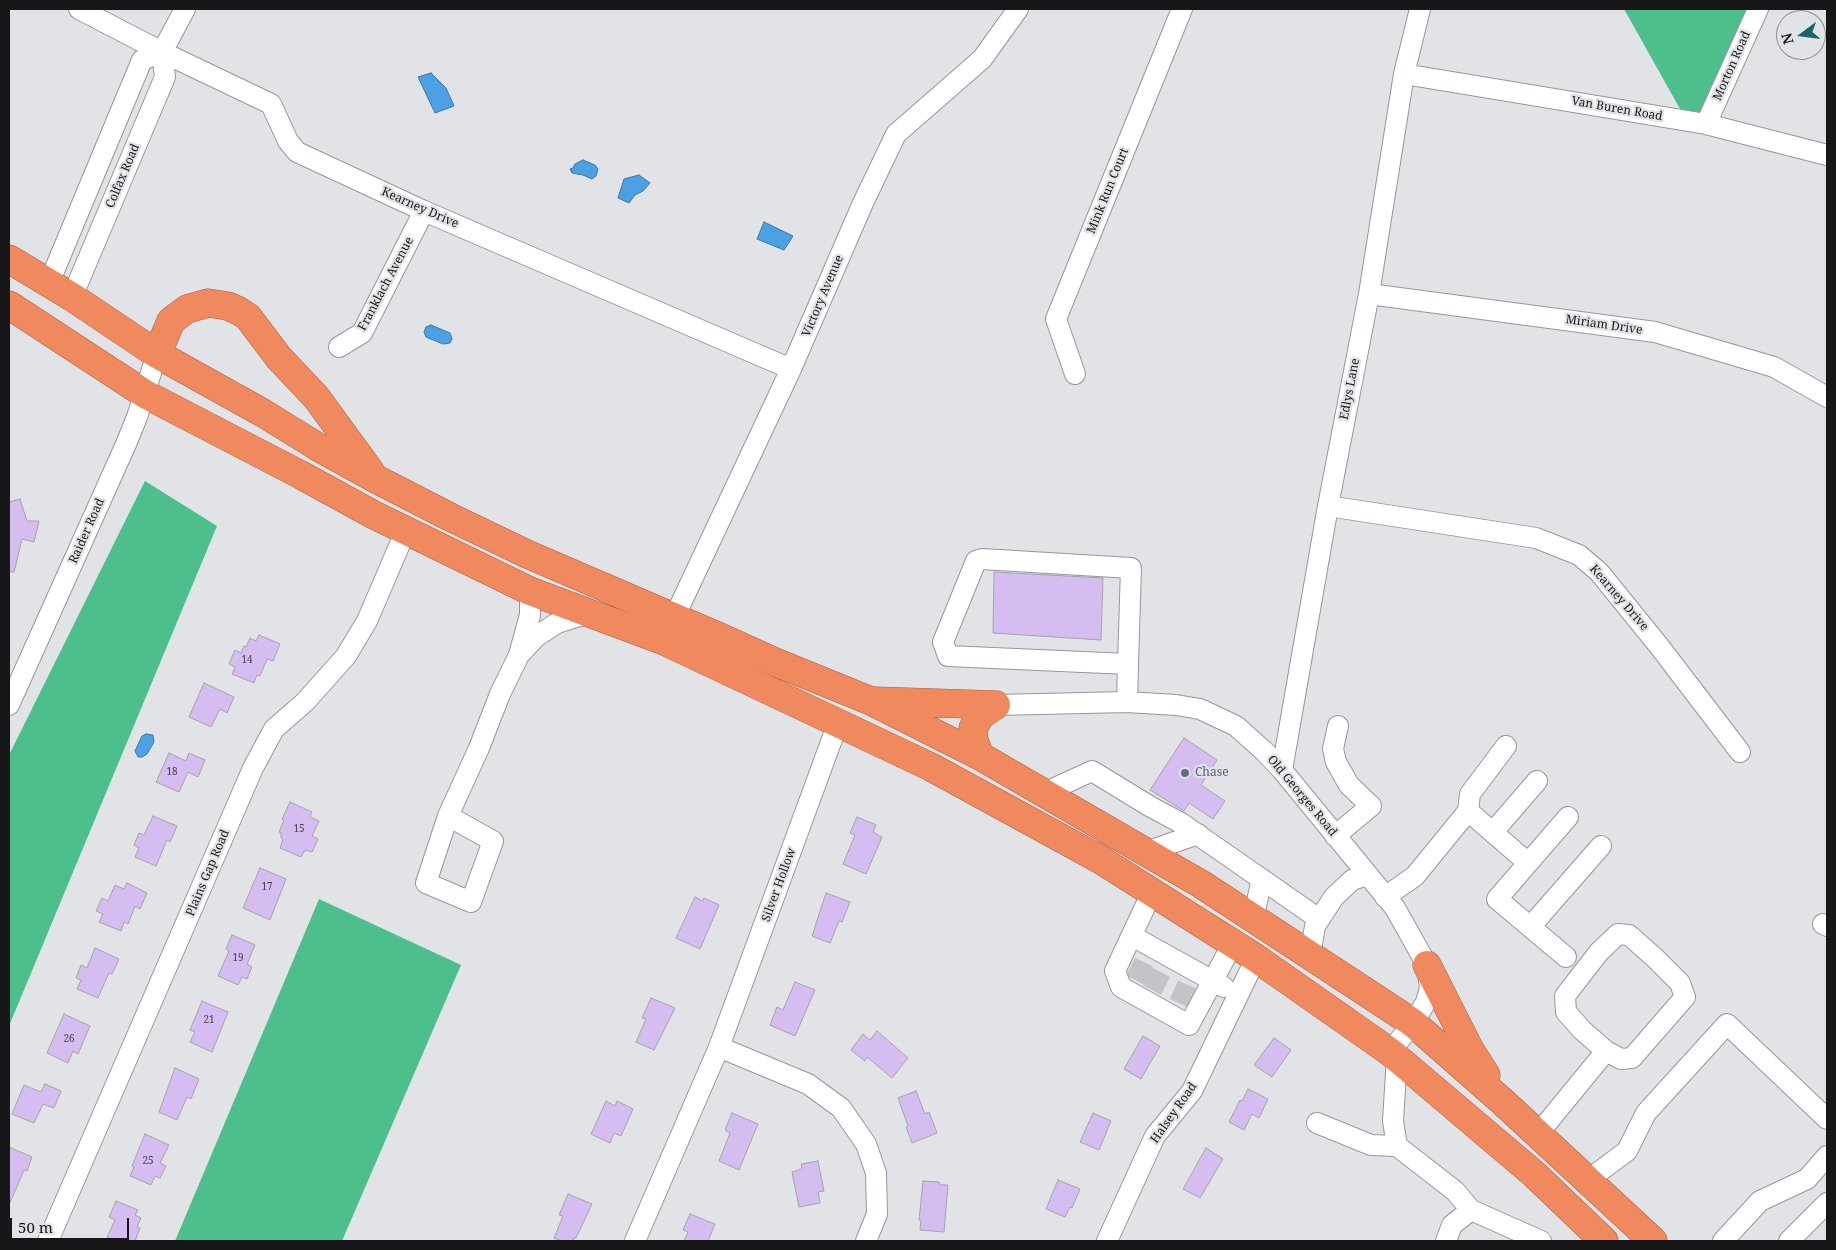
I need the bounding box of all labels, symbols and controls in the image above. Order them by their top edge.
north arrow [1776,10,1826,60]
street label: Morton Road [1710,29,1754,103]
text: N [1776,31,1798,47]
street label: Van Buren Road [1570,94,1664,124]
street label: Colfax Road [103,142,143,210]
street label: Mink Run Court [1084,146,1132,236]
street label: Kearney Drive [379,185,461,231]
street label: Franklach Avenue [355,235,417,333]
street label: Victory Avenue [799,253,847,339]
street label: Miriam Drive [1565,312,1643,338]
street label: Edlys Lane [1337,357,1363,421]
street label: Raider Road [66,496,108,566]
street label: Kearney Drive [1586,562,1652,634]
house number: 14 [241,654,253,666]
street label: Old Georges Road [1264,753,1340,839]
house number: 18 [166,766,178,778]
place label: Chase [1195,766,1229,780]
marker: Chase [1179,767,1191,779]
house number: 15 [293,823,305,835]
street label: Plains Gap Road [183,828,233,918]
street label: Silver Hollow [759,846,799,924]
house number: 17 [261,881,273,893]
house number: 19 [232,952,244,964]
house number: 21 [203,1014,215,1026]
house number: 26 [63,1033,75,1045]
street label: Halsey Road [1148,1080,1200,1146]
house number: 25 [142,1155,154,1167]
scale bar [12,1208,131,1240]
text: 50 m [18,1217,53,1237]

